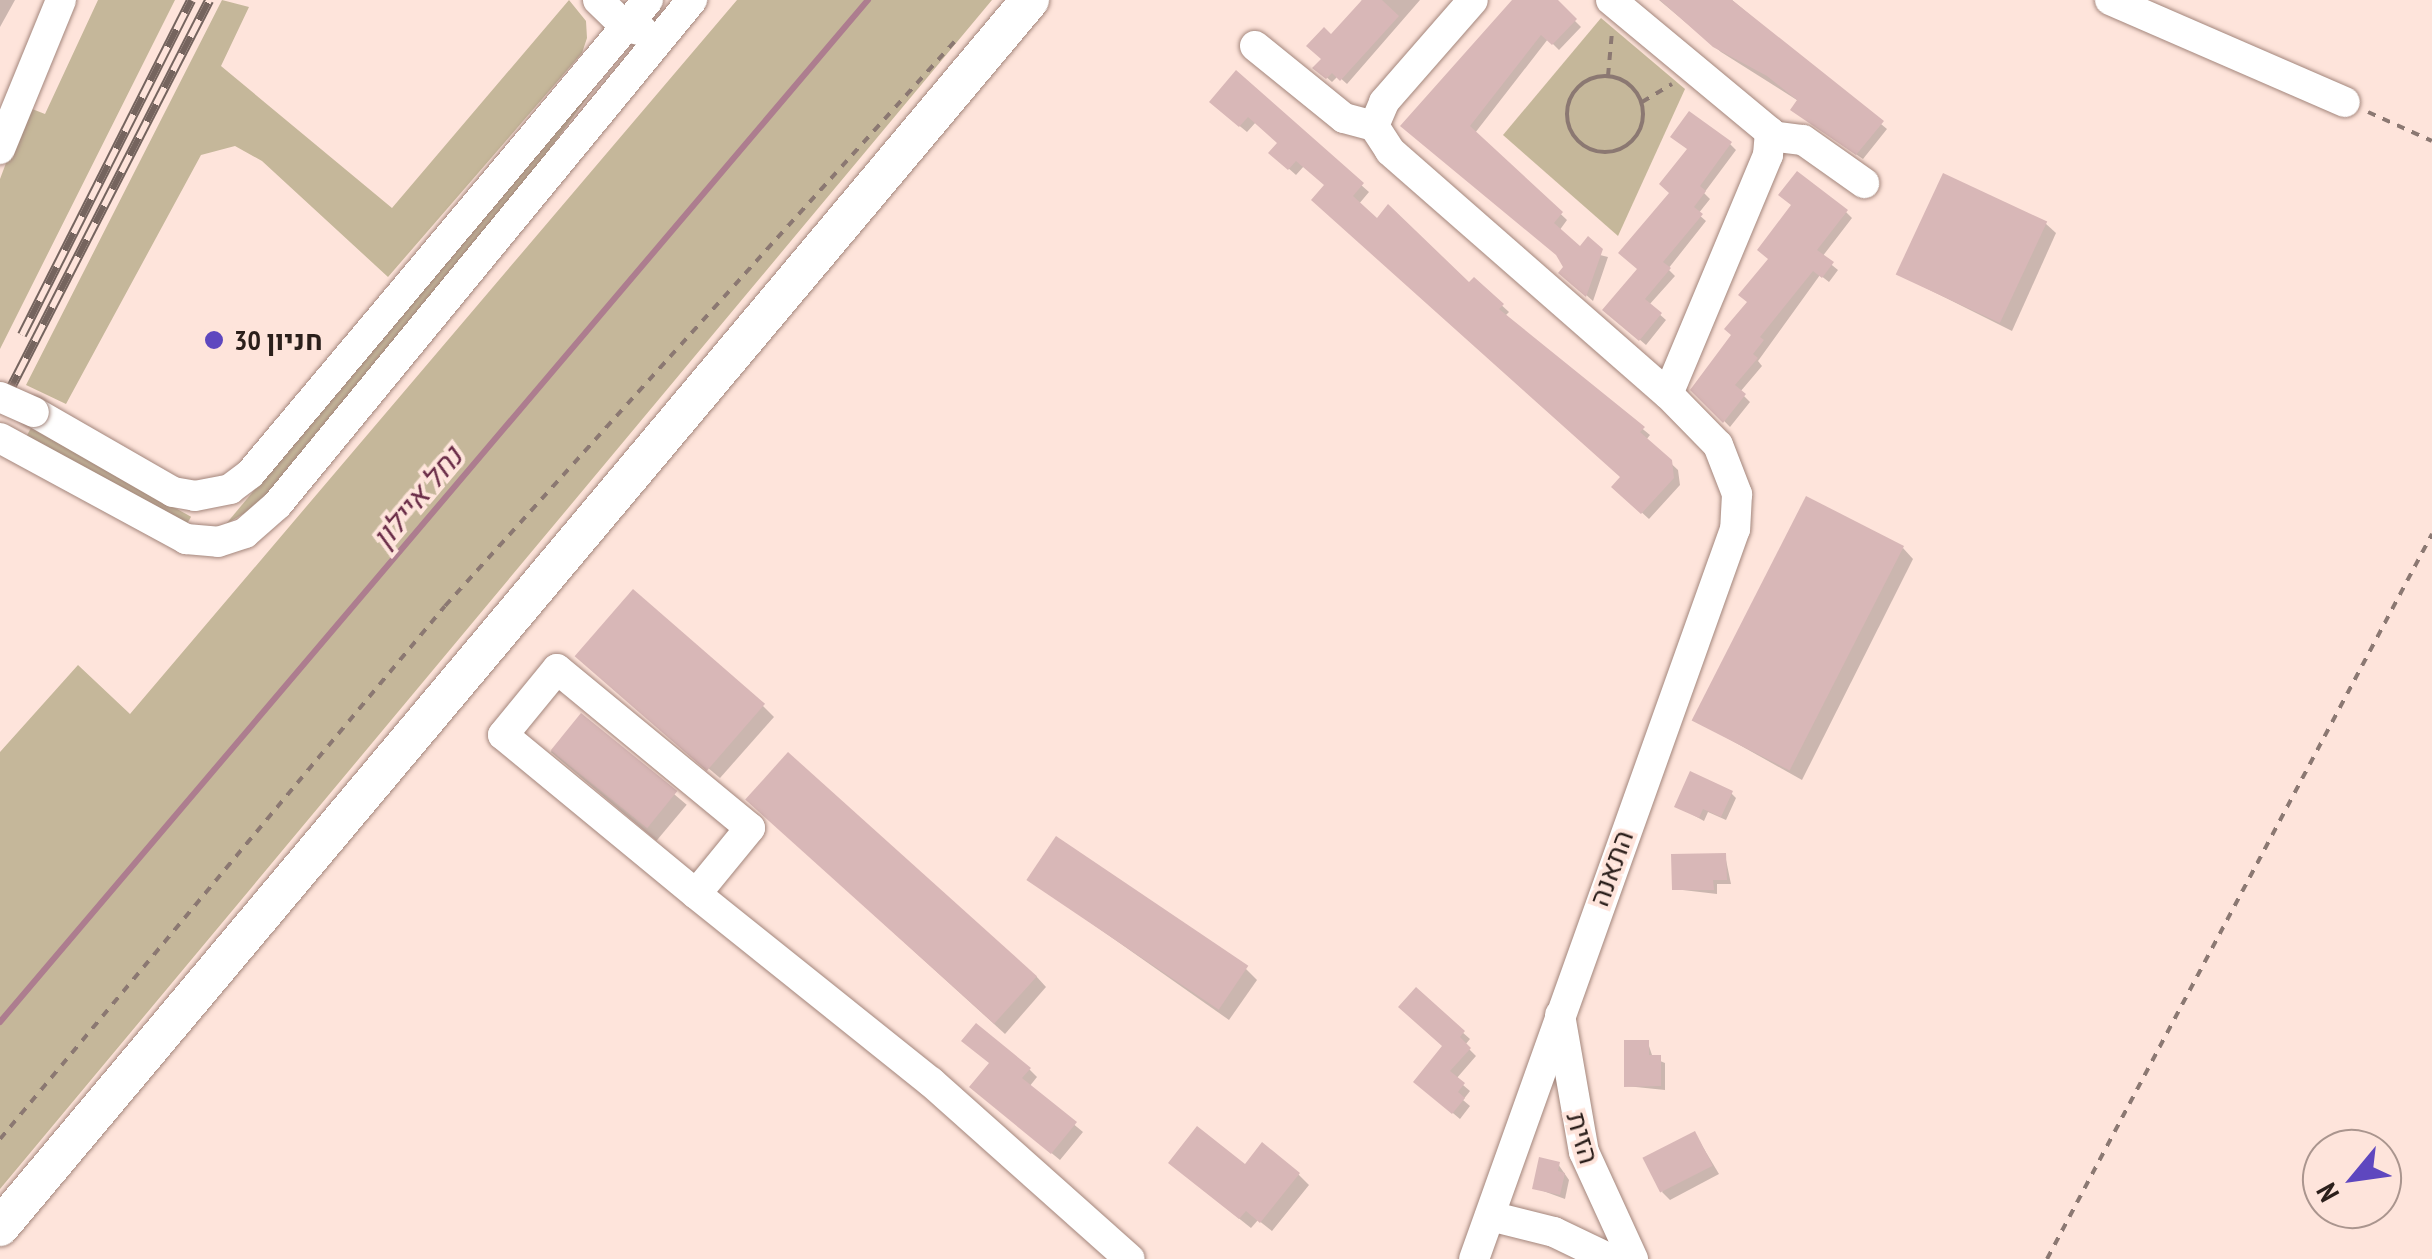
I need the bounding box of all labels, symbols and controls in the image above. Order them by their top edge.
place label: חניון 30 [234,323,323,357]
marker: חניון 30 [203,329,225,351]
water label: נחל איילון [364,439,470,555]
street label: התאנה [1582,825,1640,911]
street label: הזית [1560,1108,1606,1168]
north arrow [2302,1129,2402,1229]
text: N [2307,1177,2347,1208]

